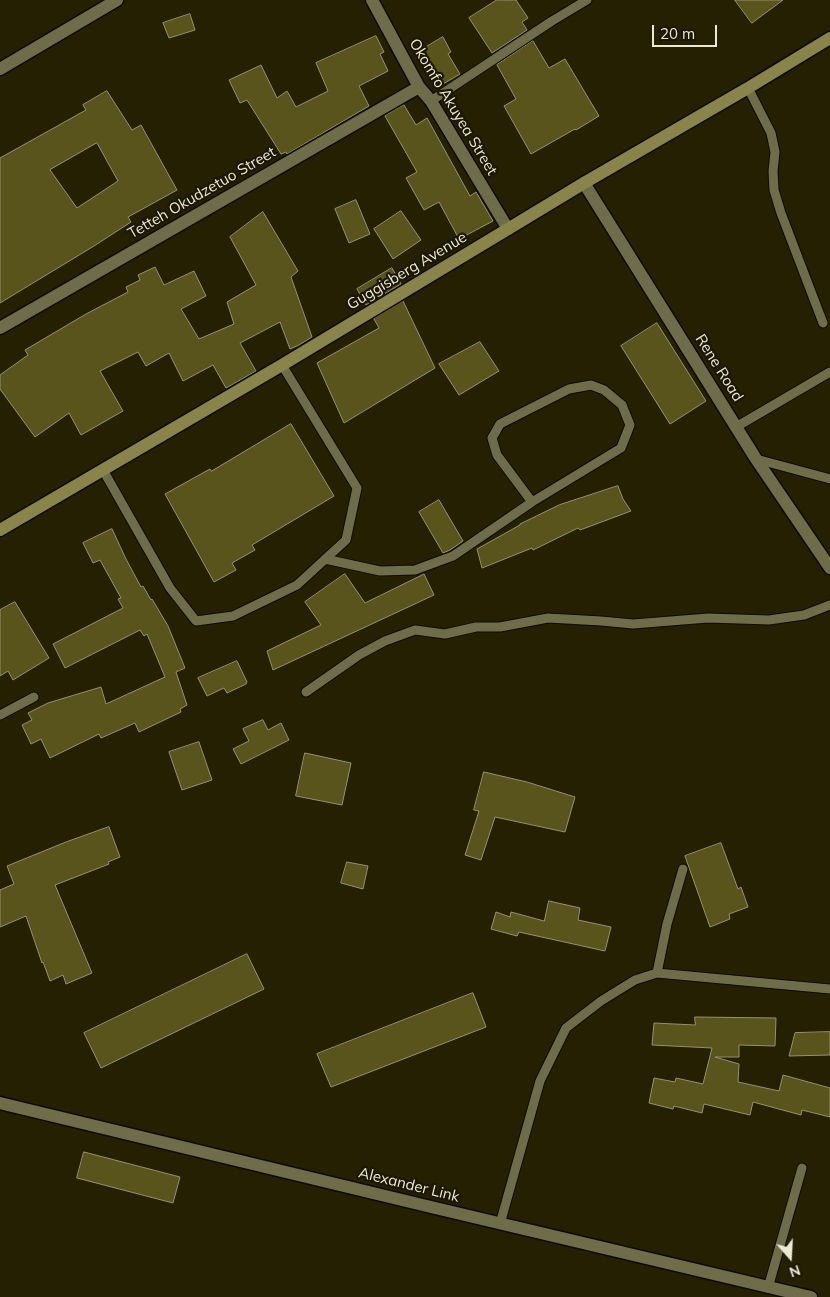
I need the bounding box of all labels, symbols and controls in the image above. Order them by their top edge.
scale bar [655,15,720,47]
text: 20 m [660,24,695,43]
street label: Okomfo Akuyea Street [405,36,501,178]
street label: Tetteh Okudzetuo Street [125,143,279,243]
street label: Guggisberg Avenue [344,228,470,314]
street label: Rene Road [691,331,747,405]
street label: Alexander Link [357,1164,461,1206]
north arrow [765,1232,815,1282]
text: N [787,1261,803,1281]

